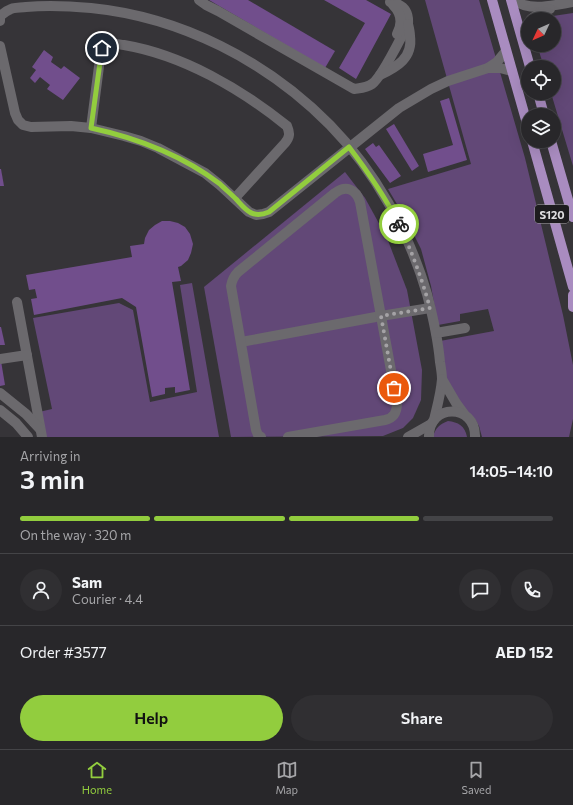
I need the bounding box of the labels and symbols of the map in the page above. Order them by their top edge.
north arrow [521,12,561,52]
pin [85,31,119,65]
courier [379,204,419,244]
road number: S120 [535,205,569,223]
pin [377,371,411,405]

